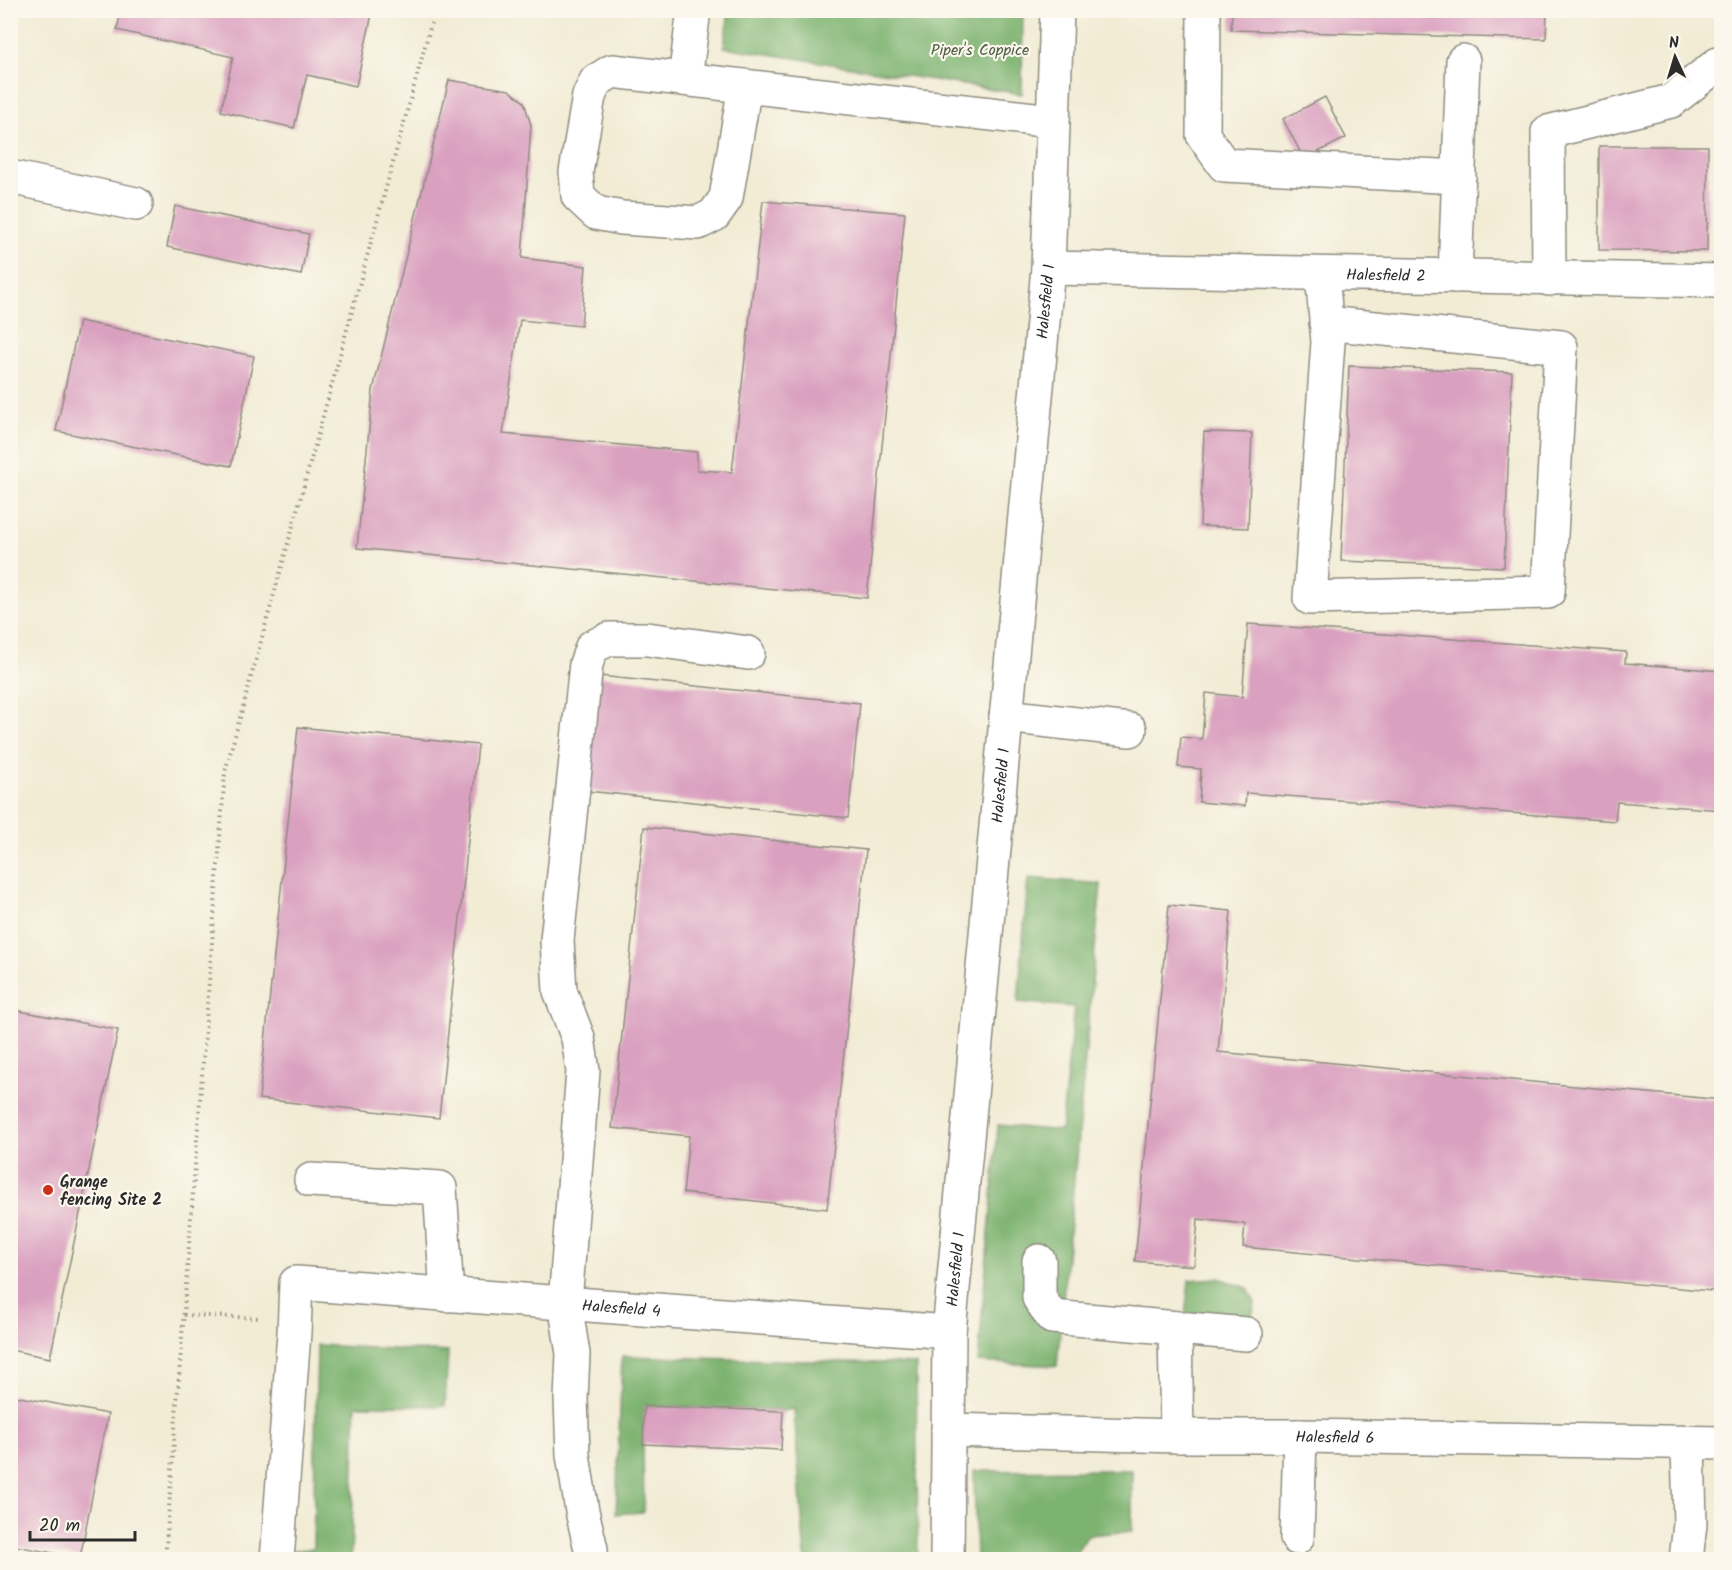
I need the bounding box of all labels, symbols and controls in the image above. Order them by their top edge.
north arrow [1645,27,1705,87]
text: N [1668,31,1680,56]
park label: Piper's Coppice [931,38,1029,63]
street label: Halesfield 2 [1346,263,1426,289]
street label: Halesfield 1 [1030,264,1062,340]
street label: Halesfield 1 [985,747,1017,824]
place label: Grange fencing Site 2 [60,1170,162,1213]
marker: Grange fencing Site 2 [41,1183,55,1197]
street label: Halesfield 1 [940,1231,972,1308]
street label: Halesfield 4 [581,1293,662,1324]
street label: Halesfield 6 [1295,1425,1375,1451]
scale bar [30,1504,135,1542]
text: 20 m [39,1512,80,1541]

